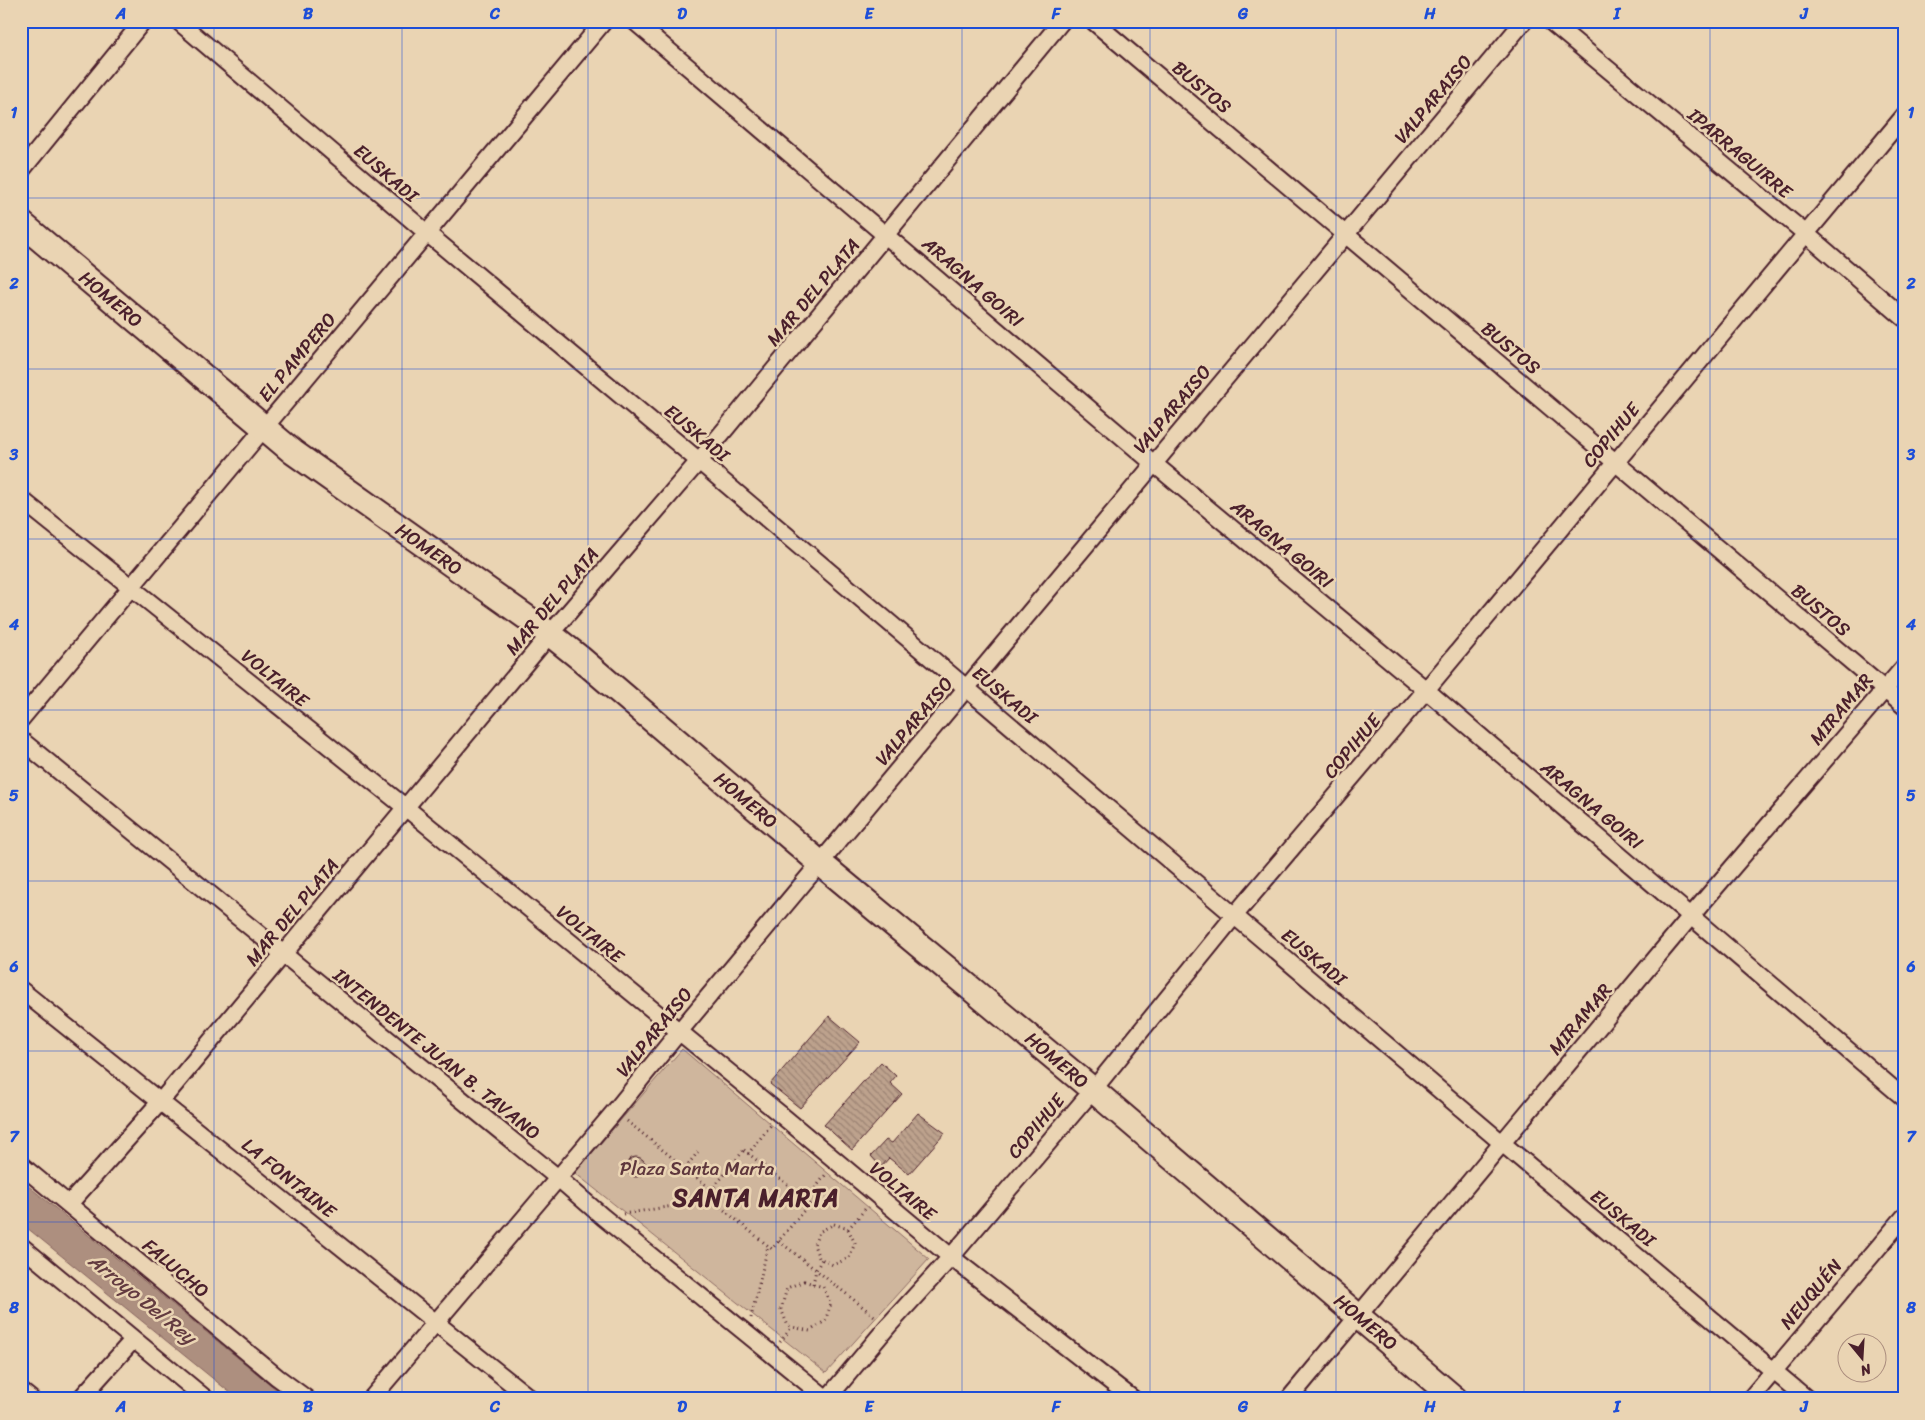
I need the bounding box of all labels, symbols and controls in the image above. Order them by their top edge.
text: A [115,0,126,28]
text: B [303,0,314,28]
text: C [489,0,501,28]
text: D [677,0,687,28]
text: E [865,0,875,28]
text: F [1051,0,1062,28]
text: G [1237,0,1249,28]
text: H [1423,0,1436,28]
text: I [1613,0,1622,28]
text: J [1799,0,1809,28]
street label: VALPARAISO [1385,47,1481,151]
street label: BUSTOS [1165,52,1240,122]
text: 1 [11,98,18,127]
street label: IPARRAGUIRRE [1679,98,1801,208]
text: 1 [1908,98,1915,127]
street label: EUSKADI [346,135,427,212]
street label: ARAGNA GOIRI [914,227,1032,336]
street label: MAR DEL PLATA [758,230,868,354]
street label: HOMERO [71,262,151,336]
text: 2 [8,269,19,298]
text: 2 [1905,269,1916,298]
street label: EL PAMPERO [249,305,345,409]
street label: BUSTOS [1474,313,1549,383]
street label: VALPARAISO [1124,357,1220,461]
street label: COPIHUE [1574,394,1649,475]
street label: EUSKADI [657,395,738,472]
text: 3 [9,440,19,469]
text: 3 [1906,440,1916,469]
street label: ARAGNA GOIRI [1222,490,1341,597]
street label: HOMERO [388,514,470,584]
street label: MAR DEL PLATA [497,539,607,663]
street label: BUSTOS [1784,575,1859,645]
text: 4 [8,610,19,639]
text: 4 [1905,610,1916,639]
street label: VOLTAIRE [234,640,318,717]
street label: EUSKADI [965,657,1046,734]
street label: MIRAMAR [1801,665,1882,753]
street label: VALPARAISO [866,669,962,773]
street label: COPIHUE [1315,705,1390,786]
street label: ARAGNA GOIRI [1532,751,1651,858]
street label: HOMERO [706,763,786,837]
text: 5 [9,781,19,810]
text: 5 [1906,781,1916,810]
street label: MAR DEL PLATA [237,850,347,974]
street label: VOLTAIRE [549,896,633,973]
street label: EUSKADI [1274,919,1355,996]
text: 6 [8,952,19,981]
text: 6 [1905,952,1916,981]
street label: INTENDENTE JUAN B. TAVANO [325,959,548,1149]
street label: MIRAMAR [1540,975,1621,1063]
street label: VALPARAISO [607,979,701,1085]
street label: HOMERO [1017,1023,1097,1097]
street label: COPIHUE [999,1085,1074,1166]
text: 7 [9,1122,20,1151]
text: 7 [1906,1122,1917,1151]
street label: LA FONTAINE [234,1129,345,1228]
park label: Plaza Santa Marta [620,1152,775,1185]
street label: VOLTAIRE [862,1153,945,1230]
district label: SANTA MARTA [672,1177,840,1219]
street label: EUSKADI [1583,1180,1664,1257]
street label: FALUCHO [135,1230,217,1306]
water label: Arroyo Del Rey [79,1244,206,1355]
street label: NEUQUÉN [1771,1251,1851,1337]
street label: HOMERO [1326,1285,1406,1359]
text: 8 [8,1293,19,1322]
text: 8 [1905,1293,1916,1322]
north arrow [1838,1332,1888,1382]
text: N [1857,1356,1875,1383]
text: A [115,1392,126,1420]
text: B [303,1392,314,1420]
text: C [489,1392,501,1420]
text: D [677,1392,687,1420]
text: E [865,1392,875,1420]
text: F [1051,1392,1062,1420]
text: G [1237,1392,1249,1420]
text: H [1423,1392,1436,1420]
text: I [1613,1392,1622,1420]
text: J [1799,1392,1809,1420]

